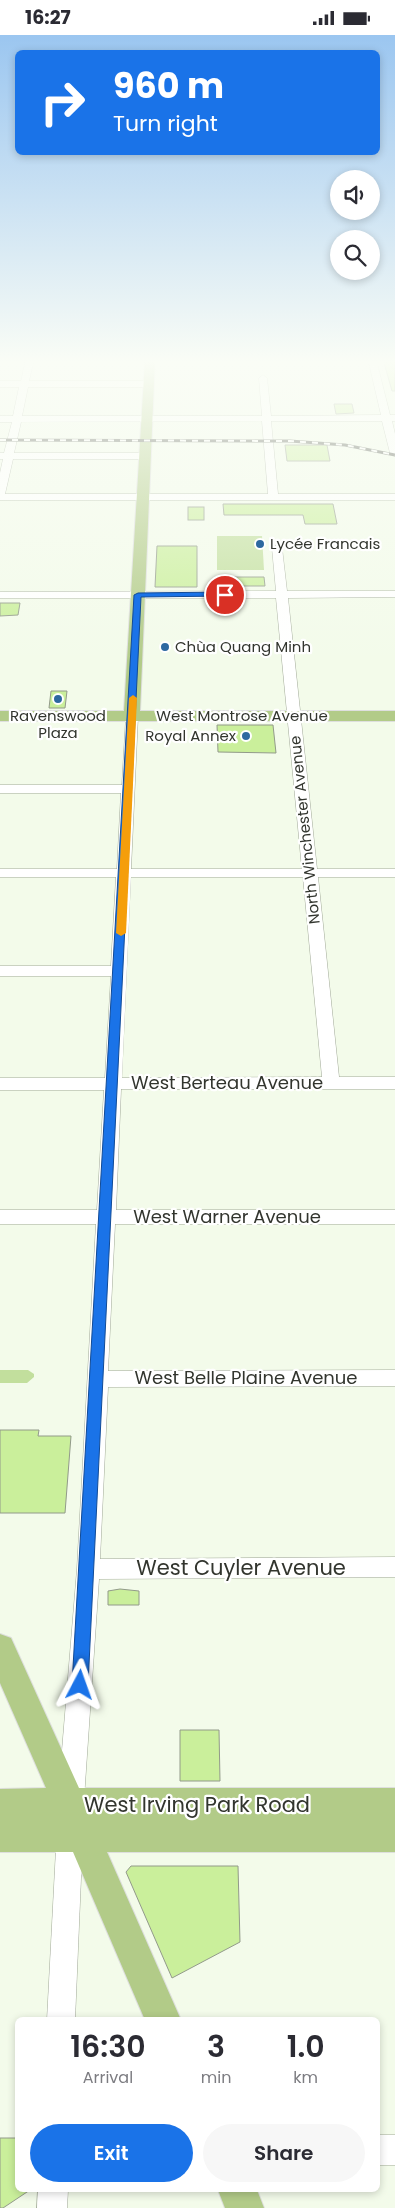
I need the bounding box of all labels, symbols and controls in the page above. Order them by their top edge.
text: 16:27 [25,4,71,31]
text: 960 m [113,61,224,110]
icon: right [30,70,95,135]
text: Turn right [113,108,218,139]
map controls [330,170,380,280]
button: sound [330,170,380,220]
button: search [330,230,380,280]
place label: Lycée Francais [270,533,380,554]
marker: Lycée Francais [254,538,266,550]
pin [204,574,246,616]
icon: arrive [211,581,239,609]
place label: Chùa Quang Minh [175,636,311,657]
marker: Chùa Quang Minh [159,641,171,653]
marker: Ravenswood Plaza [52,693,64,705]
place label: Ravenswood Plaza [10,705,106,743]
street label: West Montrose Avenue [156,705,328,726]
place label: Royal Annex [145,725,236,746]
marker: Royal Annex [240,730,252,742]
street label: North Winchester Avenue [284,735,325,925]
street label: West Berteau Avenue [131,1070,323,1095]
street label: West Warner Avenue [133,1204,321,1229]
street label: West Belle Plaine Avenue [134,1365,358,1390]
street label: West Cuyler Avenue [136,1553,346,1582]
position arrow [53,1658,105,1710]
street label: West Irving Park Road [84,1790,310,1819]
text: 16:30 [70,2025,146,2068]
text: 3 [207,2025,225,2068]
text: 1.0 [287,2025,325,2068]
text: Arrival [83,2066,133,2089]
text: min [201,2066,231,2089]
text: km [293,2066,318,2089]
button: Exit [30,2124,193,2182]
button: Share [203,2124,365,2182]

